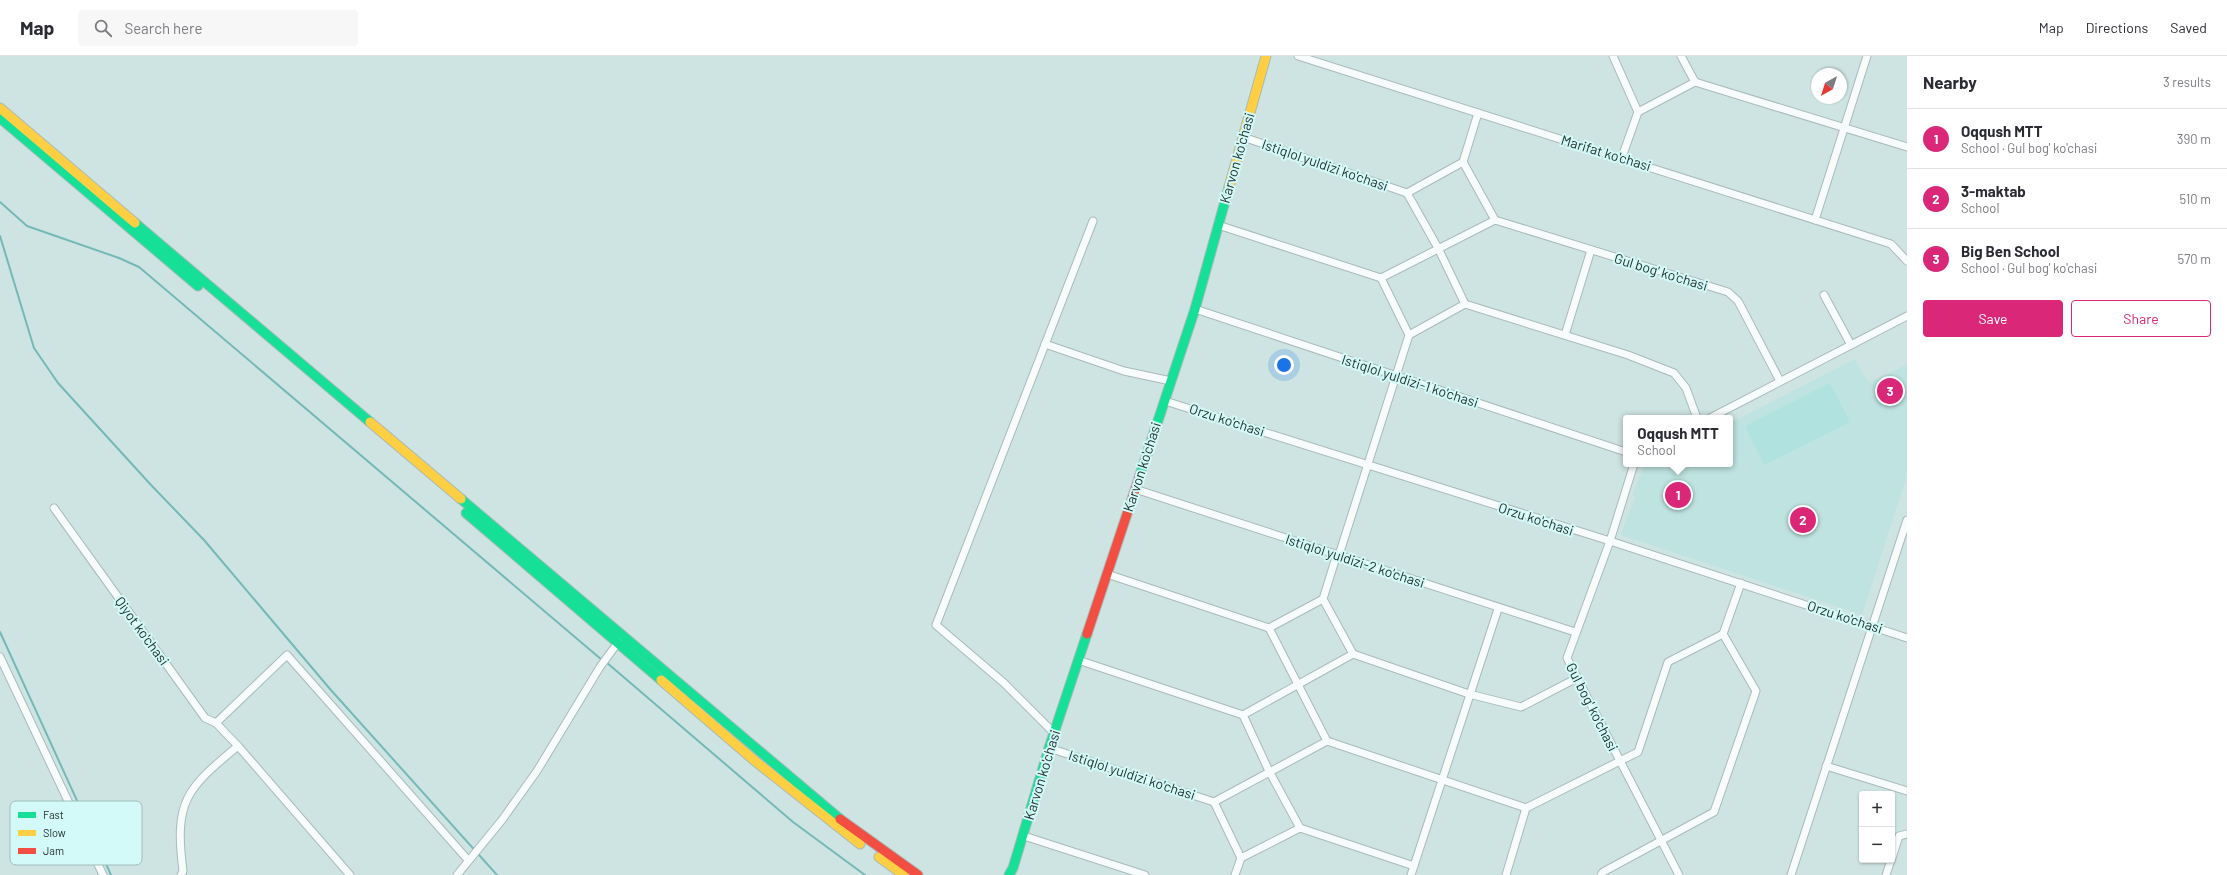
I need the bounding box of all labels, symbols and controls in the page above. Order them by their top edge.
search box [78,10,358,46]
text: Map [20,16,54,39]
icon: search [92,17,114,39]
text: Search here [124,19,202,37]
text: Map [2039,19,2064,36]
text: Directions [2086,19,2148,36]
text: Saved [2170,19,2207,36]
north arrow [1811,68,1847,104]
text: Nearby [1923,72,1977,92]
text: 3 results [2163,74,2211,90]
street label: Karvon ko'chasi [1215,111,1258,205]
text: Oqqush MTT [1961,122,2042,140]
street label: Marifat ko'chasi [1559,131,1653,174]
text: 1 [1934,131,1938,147]
text: 390 m [2177,131,2211,147]
street label: Istiqlol yuldizi ko'chasi [1260,135,1390,194]
text: School · Gul bog' ko'chasi [1961,140,2097,156]
text: 3-maktab [1961,182,2026,200]
text: 2 [1932,191,1940,207]
text: 510 m [2179,191,2211,207]
text: School [1961,200,1999,216]
text: Big Ben School [1961,242,2060,260]
street label: Gul bog' ko'chasi [1612,249,1710,294]
text: 3 [1932,251,1940,267]
text: 570 m [2177,251,2211,267]
text: School · Gul bog' ko'chasi [1961,260,2097,276]
button: Save [1923,300,2063,337]
button: Share [2071,300,2211,337]
street label: Istiqlol yuldizi-1 ko'chasi [1340,350,1481,411]
your location [1274,355,1294,375]
pin: 3 [1877,376,1903,406]
street label: Orzu ko'chasi [1187,399,1267,440]
popup [1623,415,1733,467]
street label: Karvon ko'chasi [1119,420,1164,514]
text: Oqqush MTT [1637,424,1719,442]
text: School [1637,442,1676,458]
pin: 1 [1665,480,1691,510]
street label: Orzu ko'chasi [1496,498,1576,539]
pin: 2 [1790,505,1816,535]
street label: Istiqlol yuldizi-2 ko'chasi [1283,530,1427,591]
street label: Qiyot ko'chasi [112,593,173,668]
street label: Orzu ko'chasi [1805,596,1885,637]
street label: Gul bog' ko'chasi [1563,660,1622,754]
street label: Karvon ko'chasi [1020,728,1063,822]
street label: Istiqlol yuldizi ko'chasi [1067,746,1198,803]
map controls [1859,791,1895,863]
button: + [1859,791,1895,827]
legend [10,801,142,865]
text: Fast [43,808,64,821]
text: Slow [43,826,66,839]
button: − [1859,827,1895,863]
text: Jam [43,844,64,857]

